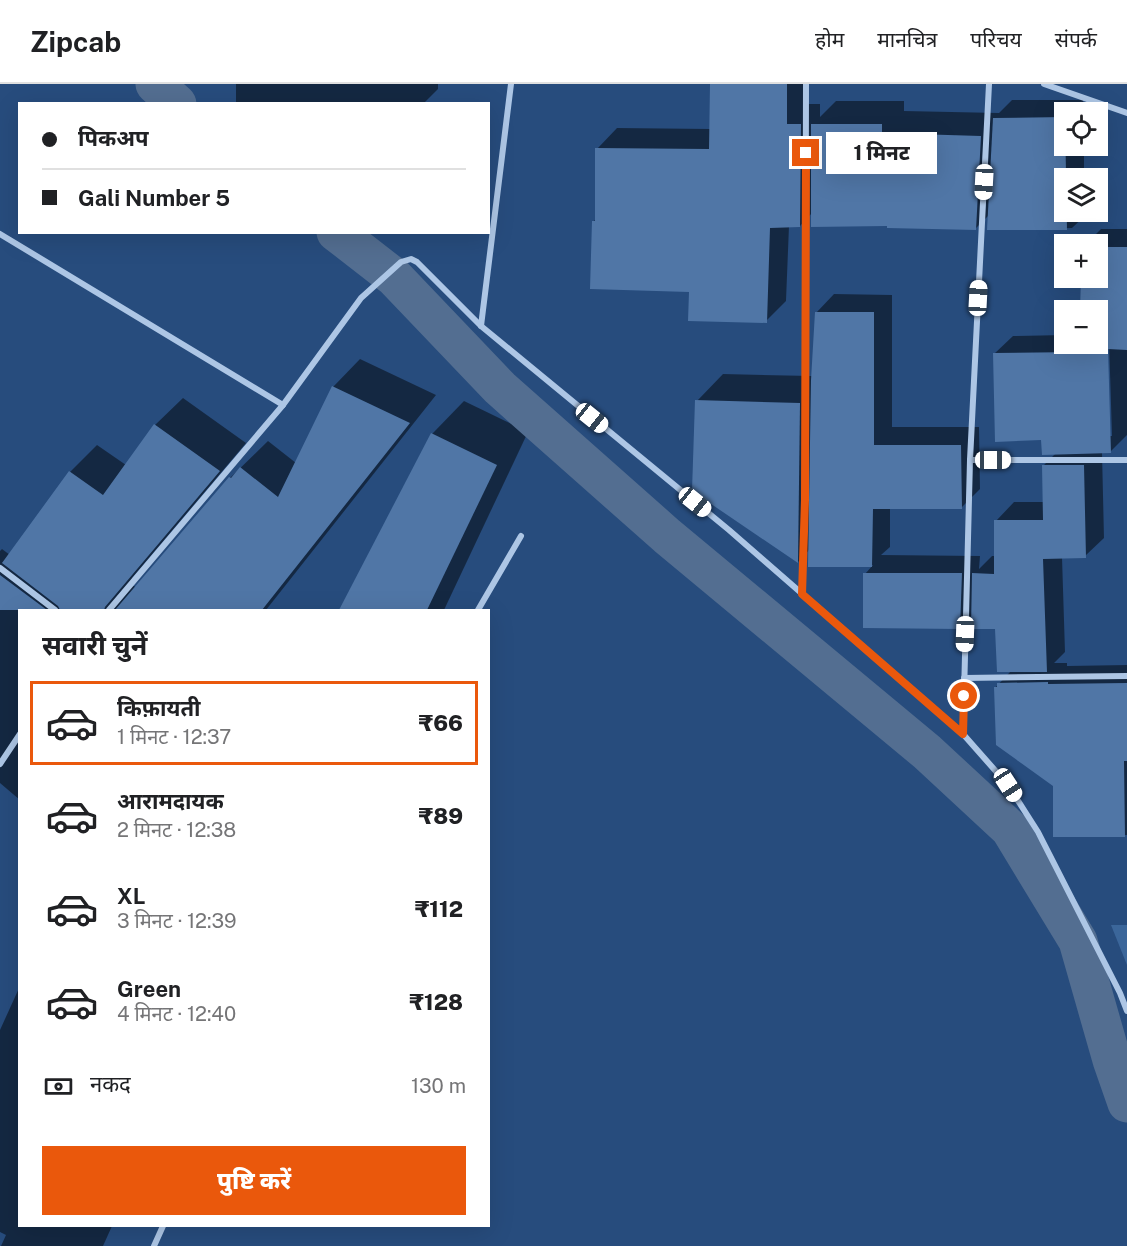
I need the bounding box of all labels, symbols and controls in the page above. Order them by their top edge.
text: Zipcab [30,25,121,58]
text: होम [815,27,844,52]
text: मानचित्र [877,27,937,52]
text: परिचय [970,27,1022,52]
text: संपर्क [1055,27,1097,52]
map controls [1054,102,1108,354]
button: locate [1054,102,1108,156]
text: पिकअप [78,125,149,151]
callout: 1 मिनट [827,132,938,174]
route end [792,139,819,166]
text: 1 मिनट [853,141,910,165]
car [974,164,994,200]
button: layers [1054,168,1108,222]
text: Gali Number 5 [78,185,230,211]
button: + [1054,234,1108,288]
car [968,280,988,316]
button: − [1054,300,1108,354]
car [572,400,612,436]
car [975,451,1011,469]
car [675,484,715,520]
car [955,616,975,652]
text: सवारी चुनें [42,629,147,661]
route start [950,682,977,709]
text: किफ़ायती [117,695,201,721]
icon: car [45,696,99,750]
text: ₹66 [418,710,463,736]
text: 1 मिनट · 12:37 [117,725,231,749]
car [991,765,1025,805]
text: आरामदायक [117,788,224,814]
icon: car [45,789,99,843]
text: ₹89 [418,803,463,829]
text: 2 मिनट · 12:38 [117,818,236,842]
icon: car [45,882,99,936]
text: XL [117,883,145,909]
text: ₹112 [415,896,463,922]
text: 3 मिनट · 12:39 [117,909,237,933]
icon: car [45,975,99,1029]
text: Green [117,976,181,1002]
text: ₹128 [409,989,463,1015]
text: 4 मिनट · 12:40 [117,1002,236,1026]
icon: cash [42,1070,75,1103]
text: नकद [90,1071,131,1097]
text: 130 m [411,1074,466,1098]
button: पुष्टि करें [42,1146,466,1215]

